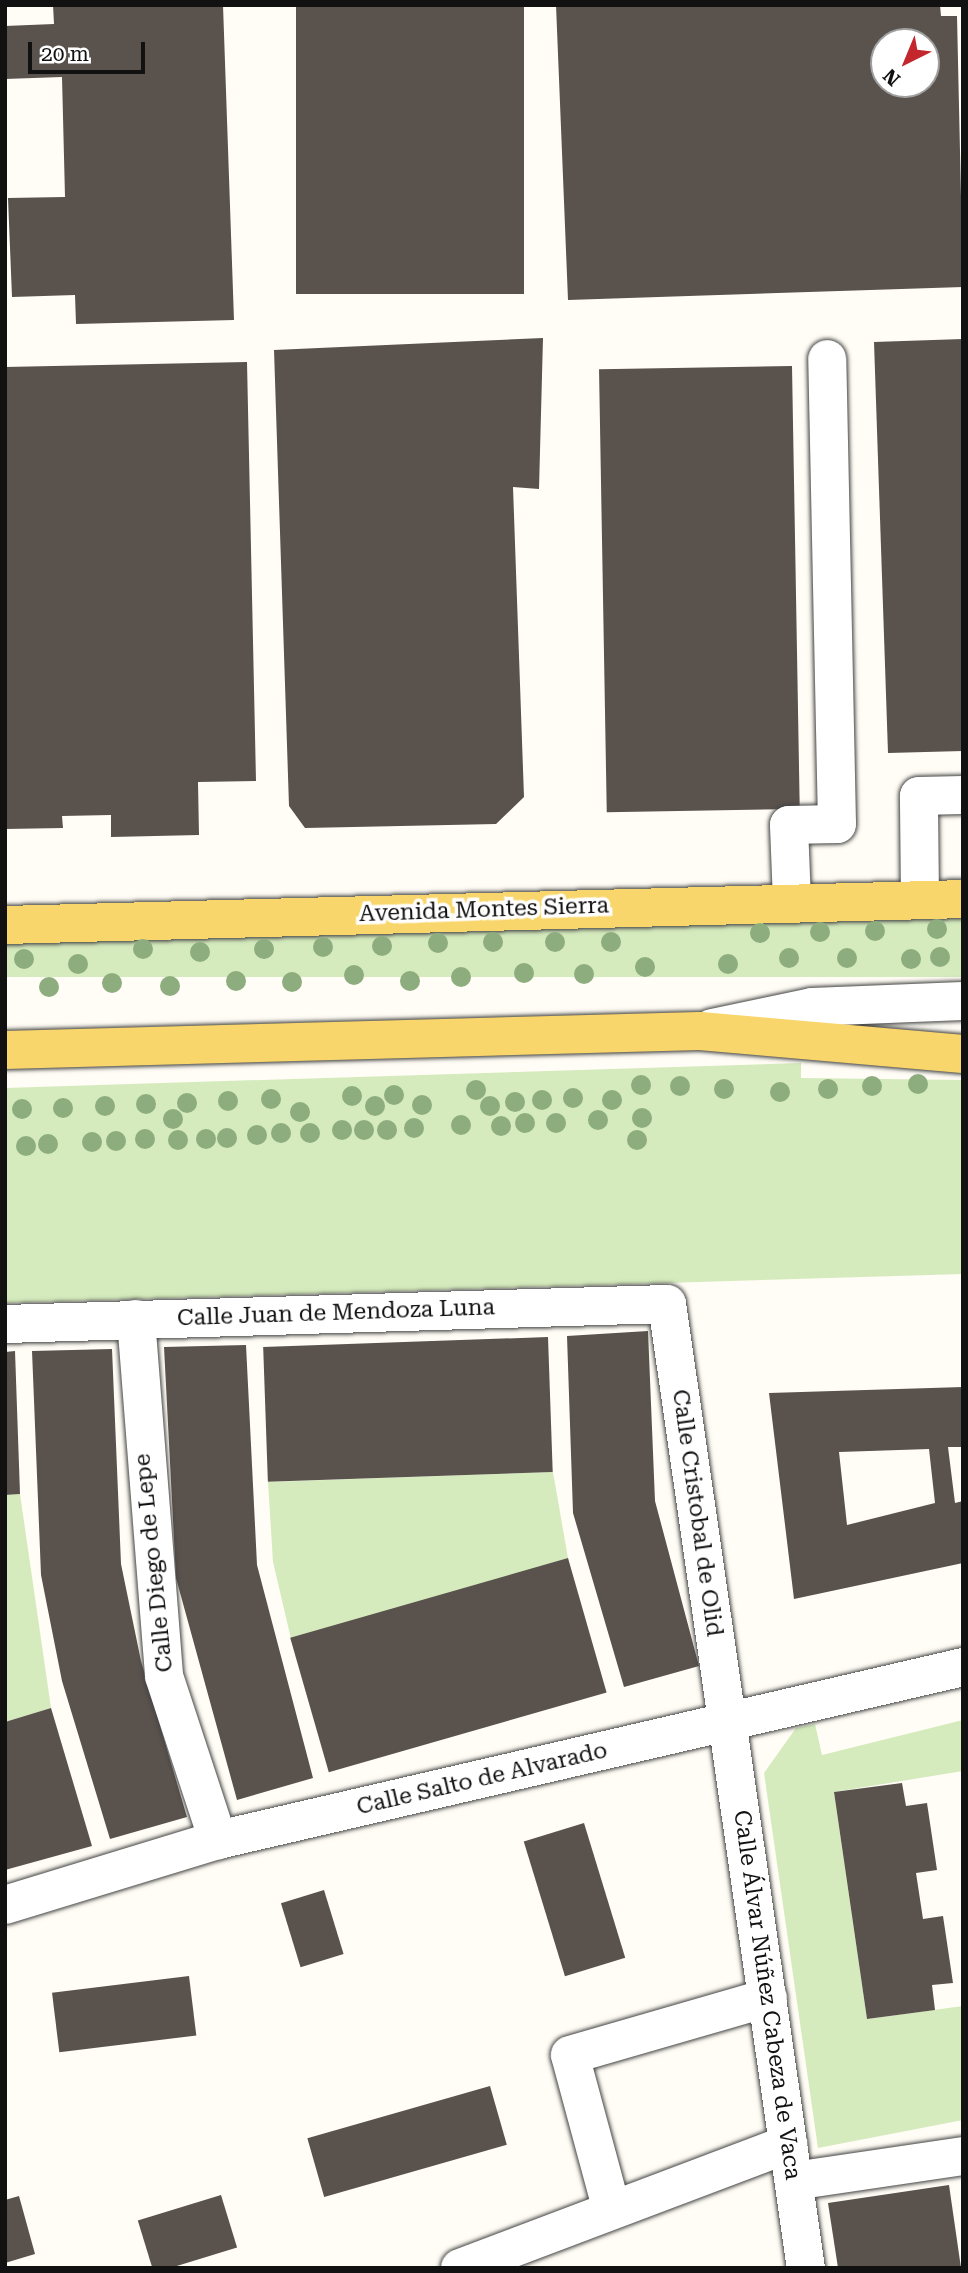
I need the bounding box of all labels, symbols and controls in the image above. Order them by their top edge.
scale bar [32,28,149,72]
north arrow [870,28,940,98]
text: 20 m [41,42,89,66]
text: N [879,64,905,91]
street label: Avenida Montes Sierra [359,892,609,928]
street label: Calle Juan de Mendoza Luna [177,1294,495,1332]
street label: Calle Cristobal de Olid [666,1388,728,1638]
street label: Calle Diego de Lepe [129,1452,179,1674]
street label: Calle Salto de Alvarado [354,1737,610,1821]
street label: Calle Álvar Núñez Cabeza de Vaca [727,1808,807,2182]

